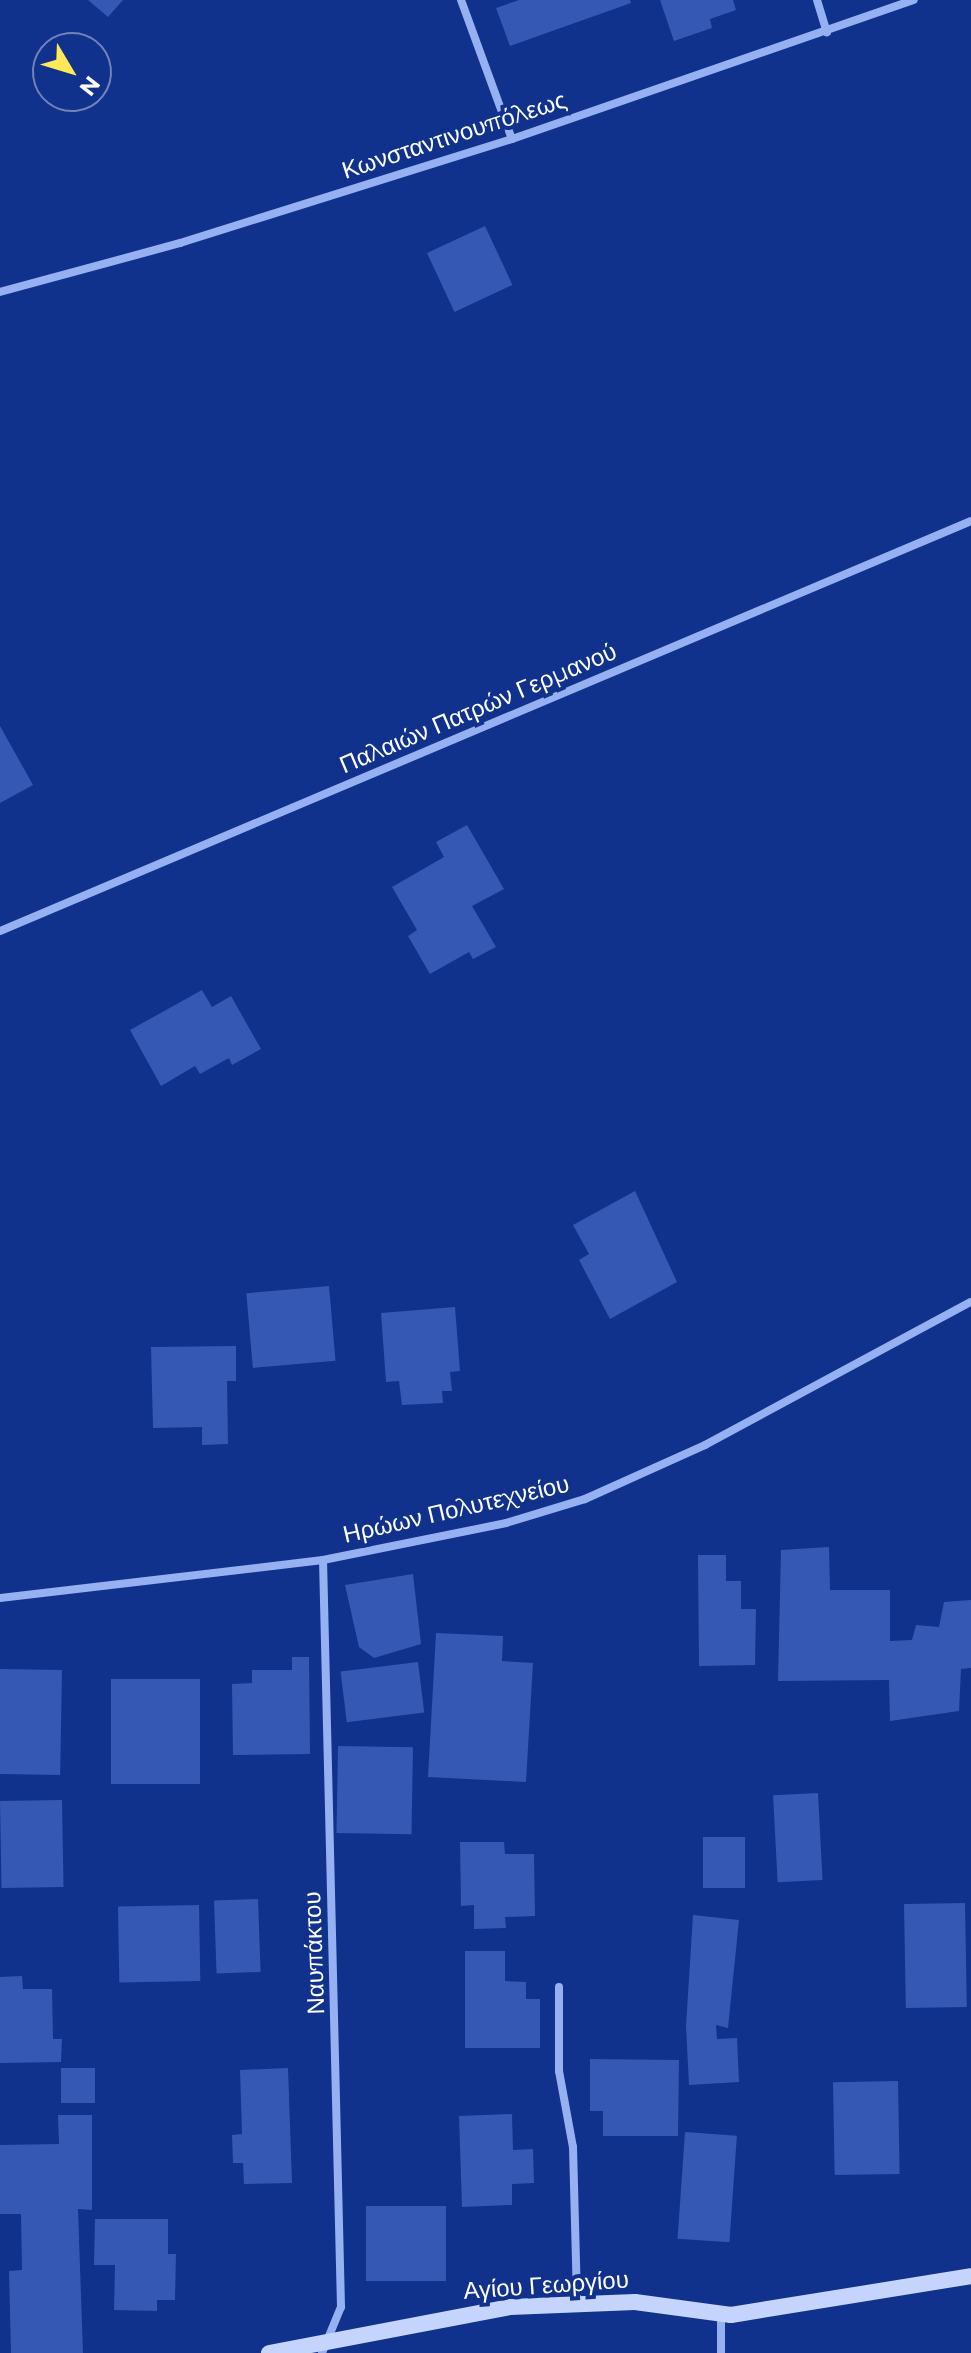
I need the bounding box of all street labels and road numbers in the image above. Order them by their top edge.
street label: Κωνσταντινουπόλεως [338,85,570,185]
street label: Παλαιών Πατρών Γερμανού [335,637,621,779]
street label: Ηρώων Πολυτεχνείου [340,1469,572,1549]
street label: Ναυπάκτου [297,1891,331,2015]
street label: Αγίου Γεωργίου [462,2265,630,2305]

